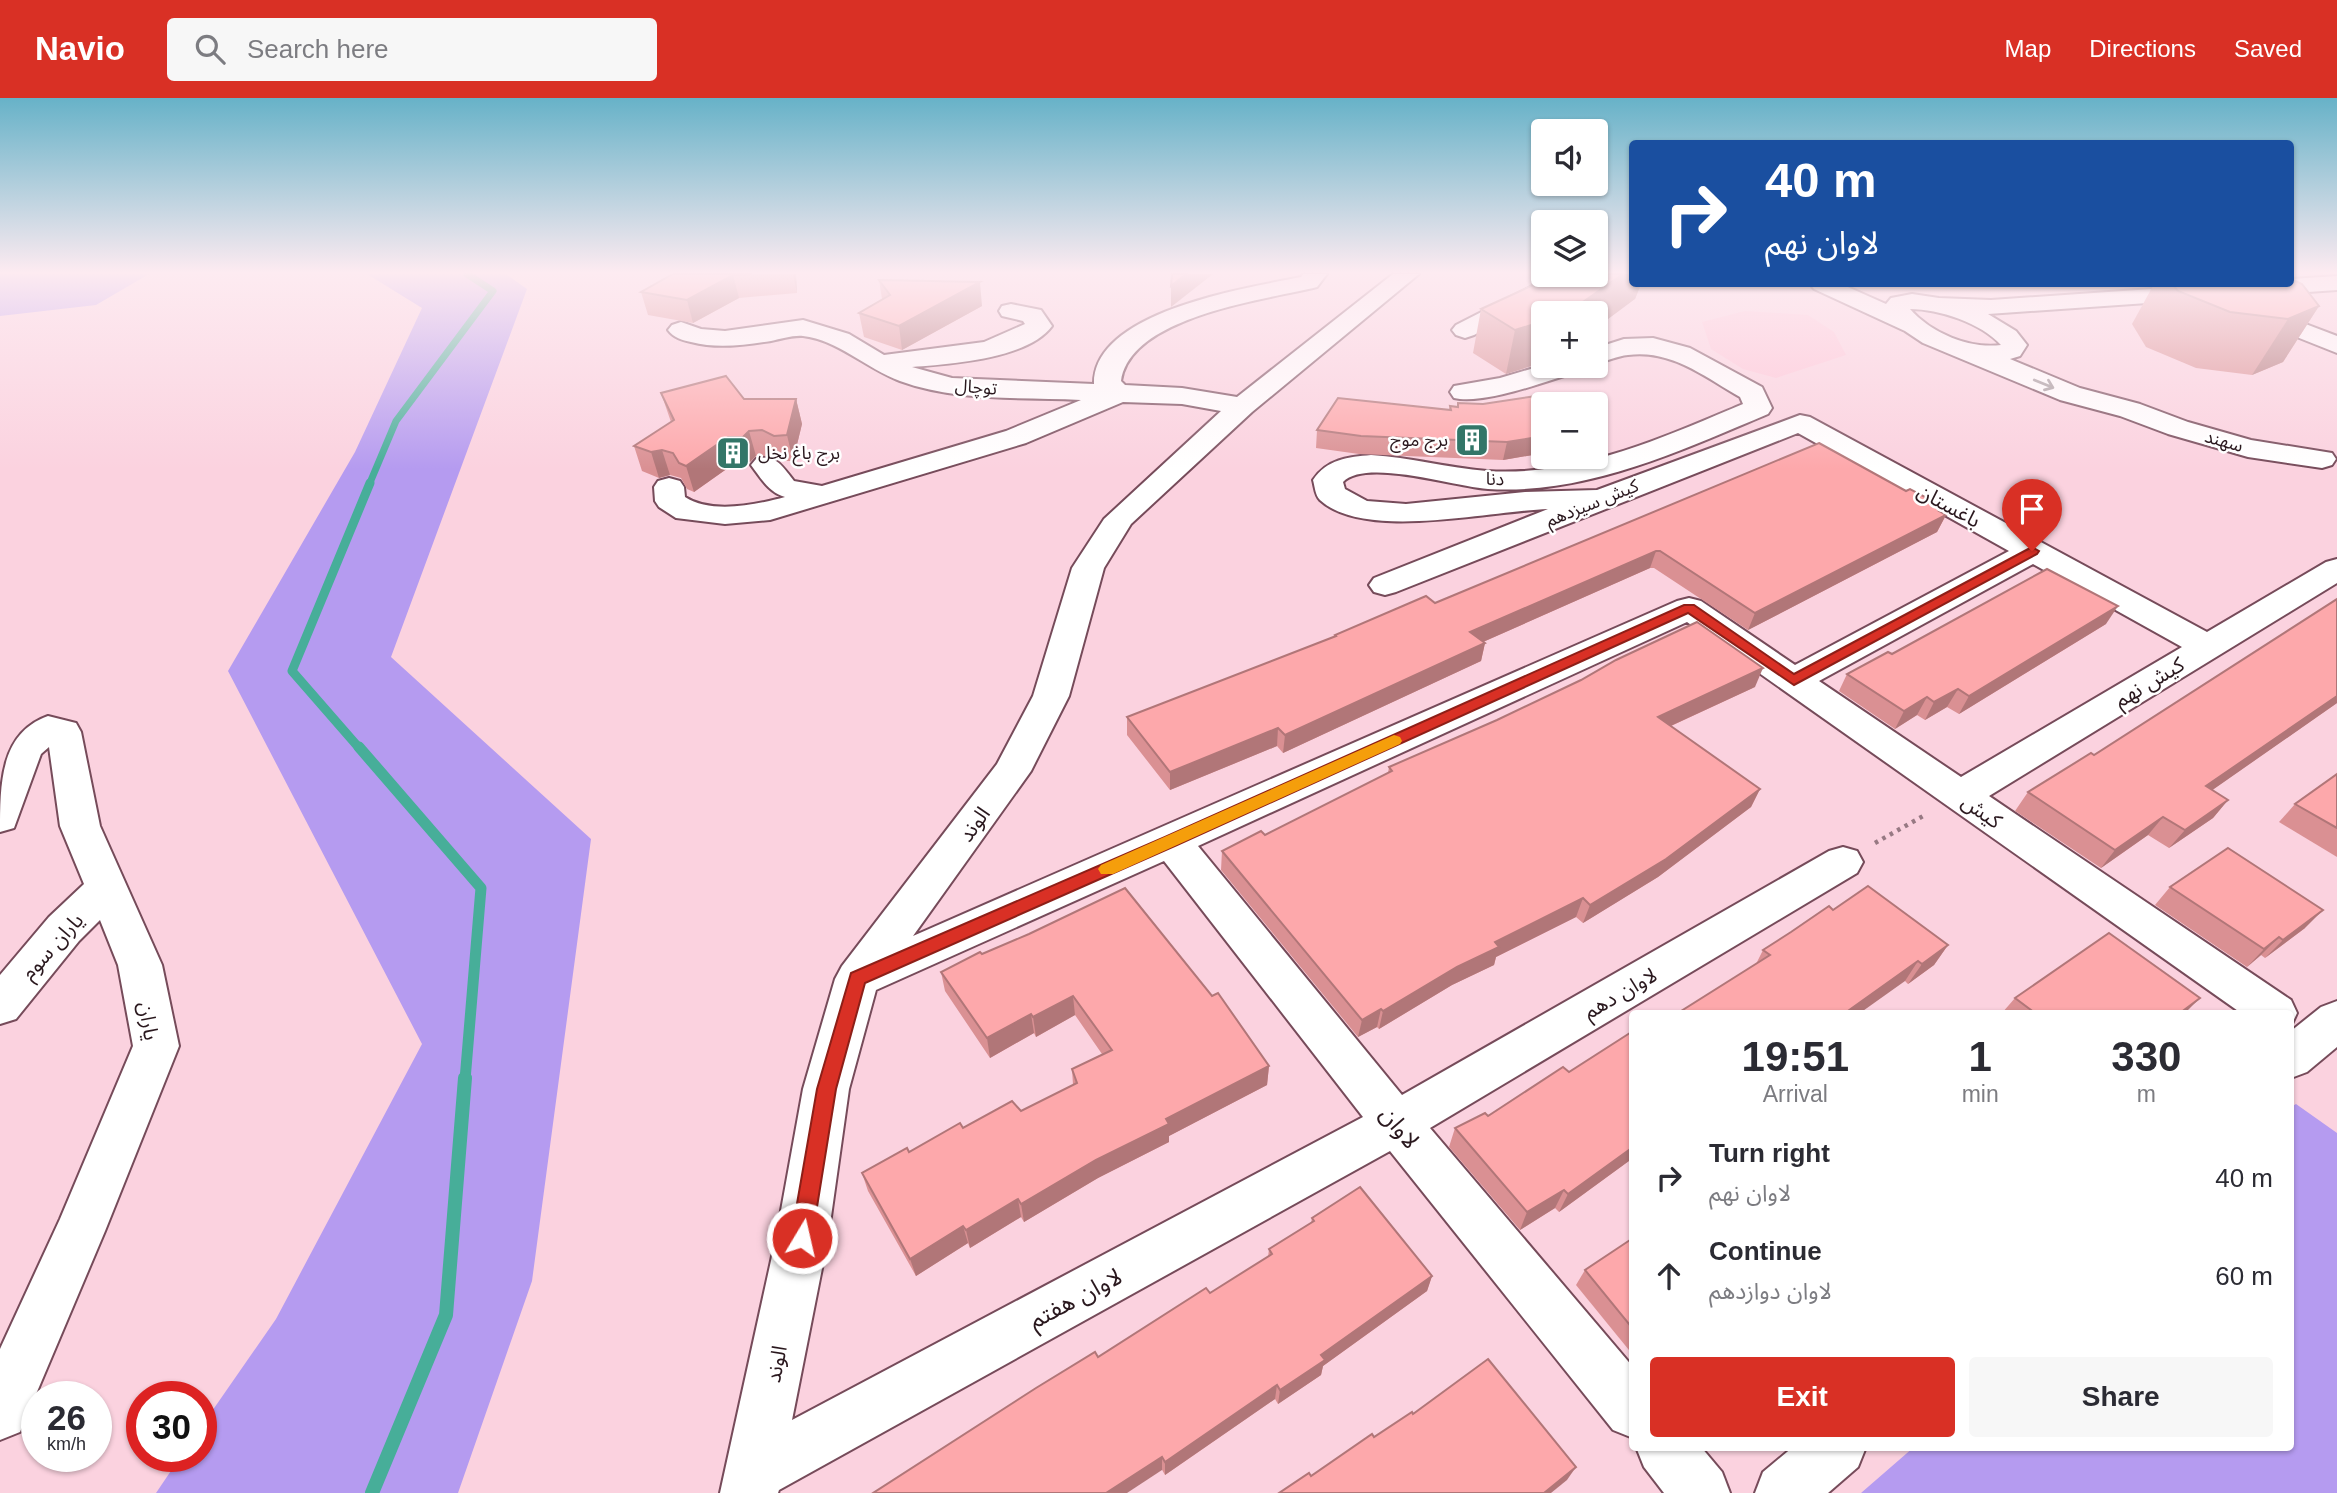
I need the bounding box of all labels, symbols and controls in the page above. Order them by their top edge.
search box [167,18,657,81]
text: Navio [35,30,125,67]
icon: search [191,30,229,68]
text: Search here [247,34,389,64]
text: Map [2005,35,2051,62]
text: Directions [2089,35,2196,62]
text: Saved [2234,35,2302,62]
map controls [1531,119,1608,469]
button: sound [1531,119,1608,196]
text: 40 m [1765,153,1877,207]
icon: right [1650,168,1741,259]
button: layers [1531,210,1608,287]
text: لاوان نهم [1765,225,1879,261]
button: + [1531,301,1608,378]
street label: توچال [954,375,998,400]
one-way arrow [2033,378,2054,391]
button: − [1531,392,1608,469]
building icon: برج موج [1453,421,1491,459]
street label: سهند [2202,426,2246,456]
place label: برج موج [1390,430,1448,453]
building icon: برج باغ نخل [714,434,752,472]
place label: برج باغ نخل [758,443,840,467]
street label: دنا [1485,469,1505,489]
street label: کیش سیزدهم [1543,475,1643,533]
street label: باغستان [1913,478,1985,533]
pin [2002,479,2062,551]
icon: arrive [2013,490,2051,528]
street label: کیش نهم [2110,652,2190,715]
street label: کیش [1957,789,2007,834]
street label: الوند [954,802,995,846]
street label: یاران سوم [16,908,91,987]
street label: لاوان دهم [1579,963,1663,1027]
street label: یاران [134,1000,163,1042]
text: 19:51 [1742,1033,1849,1080]
text: 1 [1968,1033,1992,1080]
text: 330 [2111,1033,2181,1080]
text: Arrival [1763,1081,1828,1107]
text: min [1962,1081,1999,1107]
text: m [2137,1081,2156,1107]
street label: لاوان [1374,1100,1425,1154]
text: Turn right [1709,1138,1830,1168]
icon: right [1650,1159,1688,1197]
text: 40 m [2215,1163,2273,1193]
text: لاوان نهم [1709,1180,1791,1206]
position arrow [765,1201,839,1275]
text: Continue [1709,1236,1822,1266]
icon: ahead [1650,1257,1688,1295]
text: 60 m [2215,1261,2273,1291]
street label: لاوان هفتم [1024,1262,1128,1337]
text: لاوان دوازدهم [1709,1278,1832,1304]
street label: الوند [761,1344,792,1385]
button: Exit [1650,1357,1955,1437]
button: Share [1969,1357,2273,1437]
speed limit sign: 30 [126,1381,217,1472]
text: 26 [47,1398,86,1437]
text: km/h [47,1434,86,1454]

